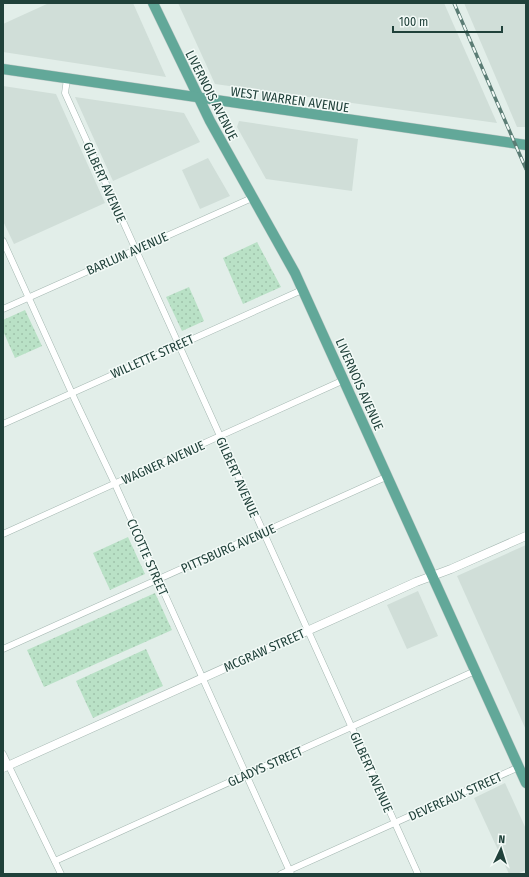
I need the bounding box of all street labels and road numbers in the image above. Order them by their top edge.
street label: LIVERNOIS AVENUE [182,48,241,143]
street label: WEST WARREN AVENUE [230,84,350,115]
street label: GILBERT AVENUE [80,140,129,225]
street label: BARLUM AVENUE [84,229,170,278]
street label: WILLETTE STREET [108,331,196,381]
street label: LIVERNOIS AVENUE [333,336,387,432]
street label: GILBERT AVENUE [213,435,262,520]
street label: WAGNER AVENUE [119,437,207,487]
street label: CICOTTE STREET [124,516,171,598]
street label: PITTSBURG AVENUE [179,521,278,576]
street label: MCGRAW STREET [221,626,307,675]
street label: GILBERT AVENUE [347,730,396,815]
street label: GLADYS STREET [225,743,305,790]
street label: DEVEREAUX STREET [406,769,504,824]

